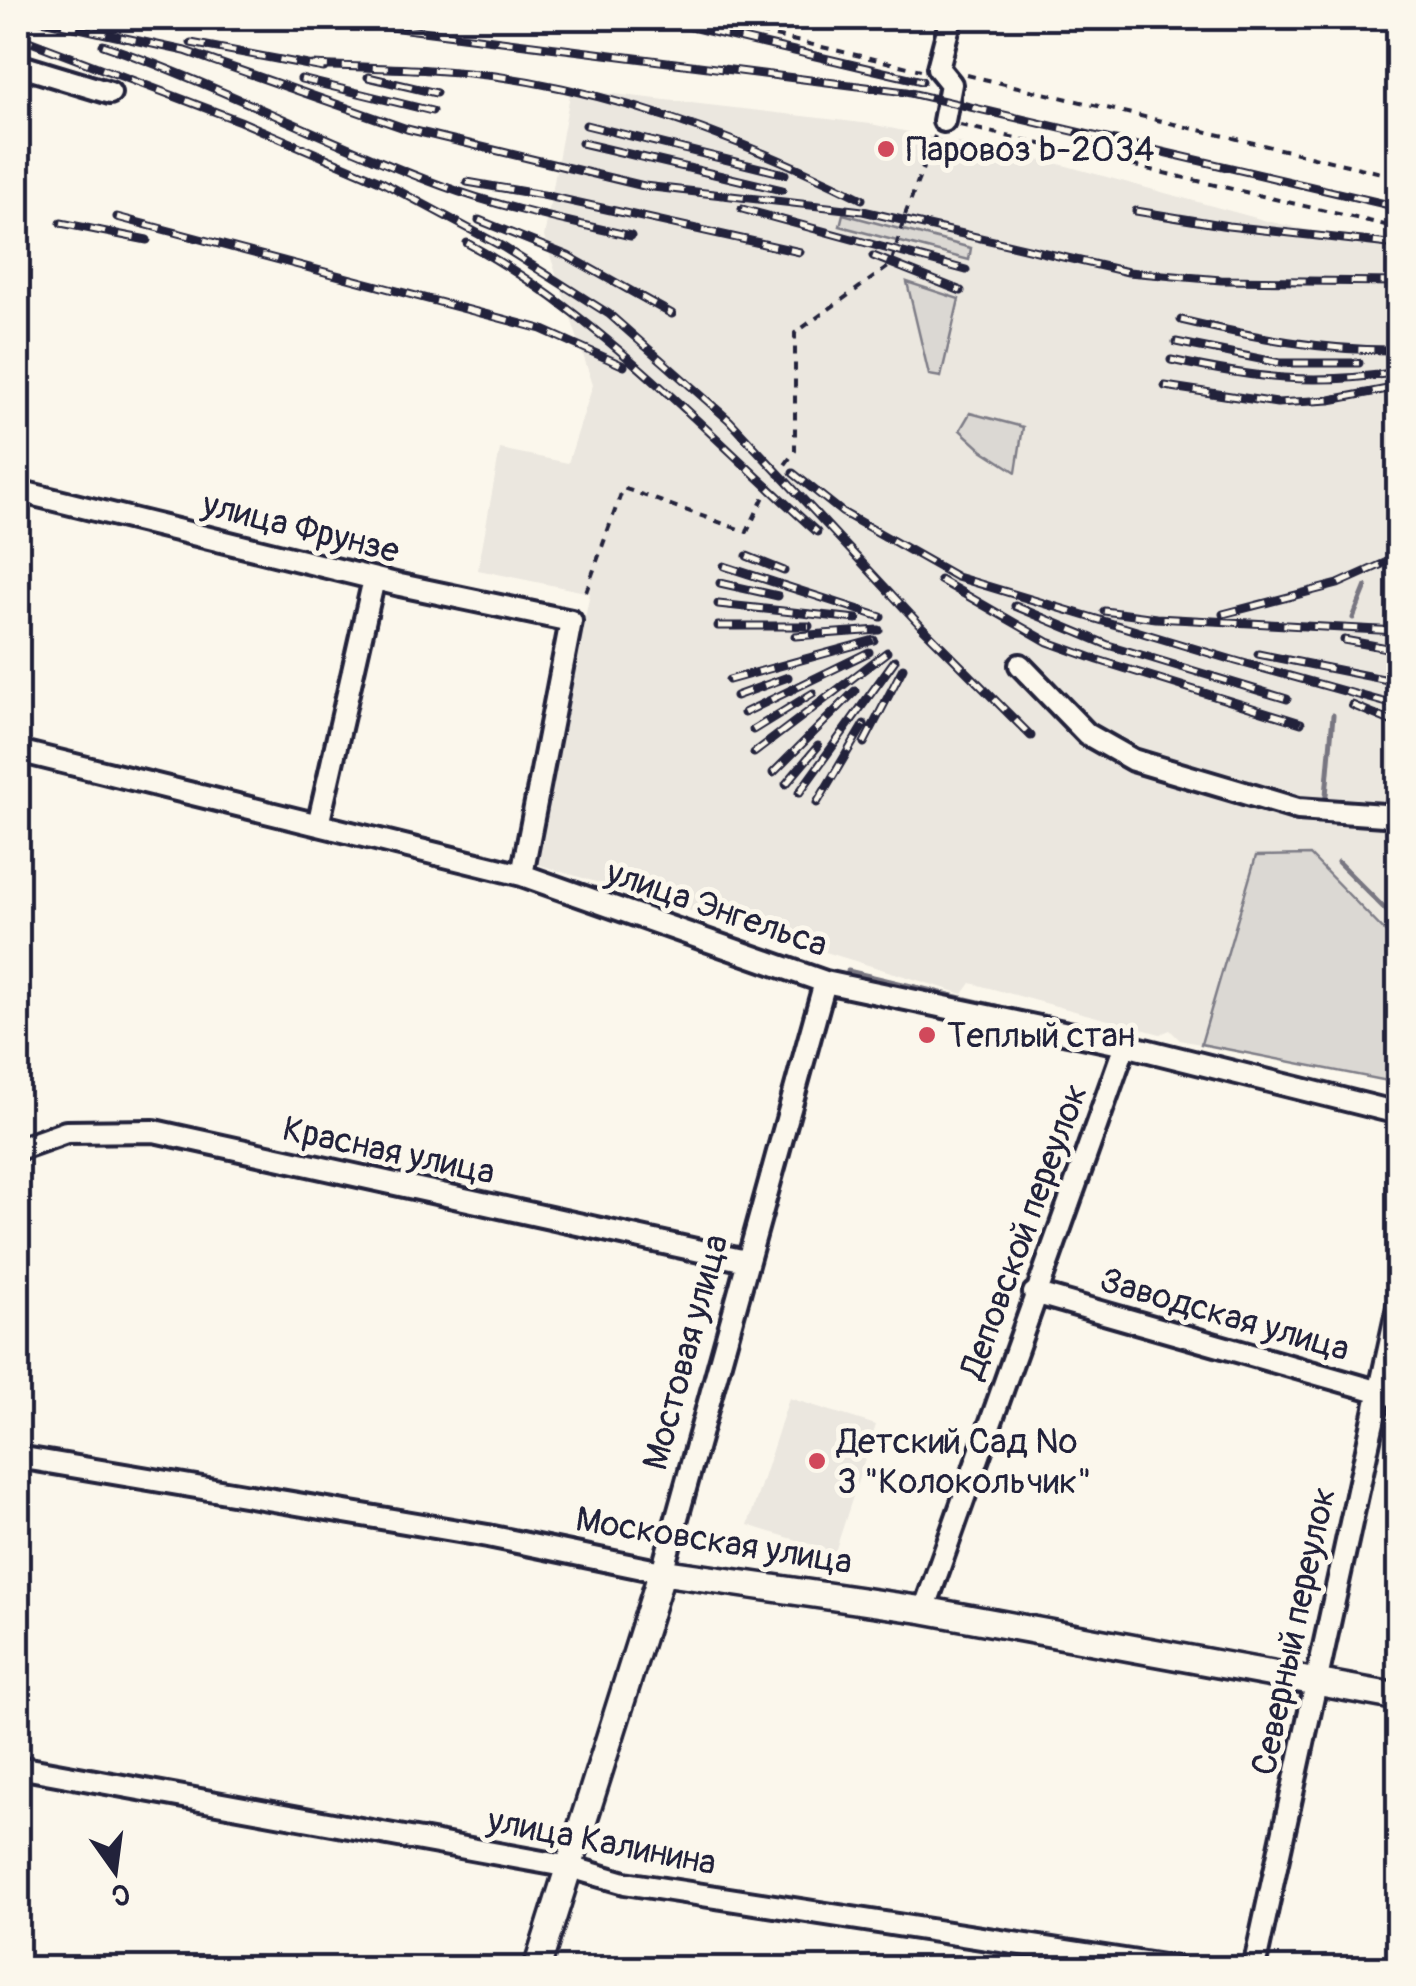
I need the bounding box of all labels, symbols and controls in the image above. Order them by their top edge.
place label: Паровоз b-2034 [906,128,1154,172]
marker: Паровоз b-2034 [875,138,897,160]
street label: улица Фрунзе [197,482,404,574]
street label: улица Энгельса [599,850,833,967]
place label: Теплый стан [947,1014,1135,1058]
marker: Теплый стан [916,1024,938,1046]
street label: Деповской переулок [950,1078,1098,1386]
street label: Красная улица [279,1107,499,1195]
street label: Мостовая улица [633,1230,739,1475]
street label: Заводская улица [1095,1258,1355,1372]
place label: Детский Сад № 3 "Колокольчик" [835,1420,1091,1504]
marker: Детский Сад № 3 "Колокольчик" [806,1450,828,1472]
street label: Северный переулок [1242,1483,1346,1779]
street label: Московская улица [573,1497,855,1585]
street label: улица Калинина [483,1798,720,1886]
north arrow [65,1821,165,1921]
text: С [108,1875,133,1913]

